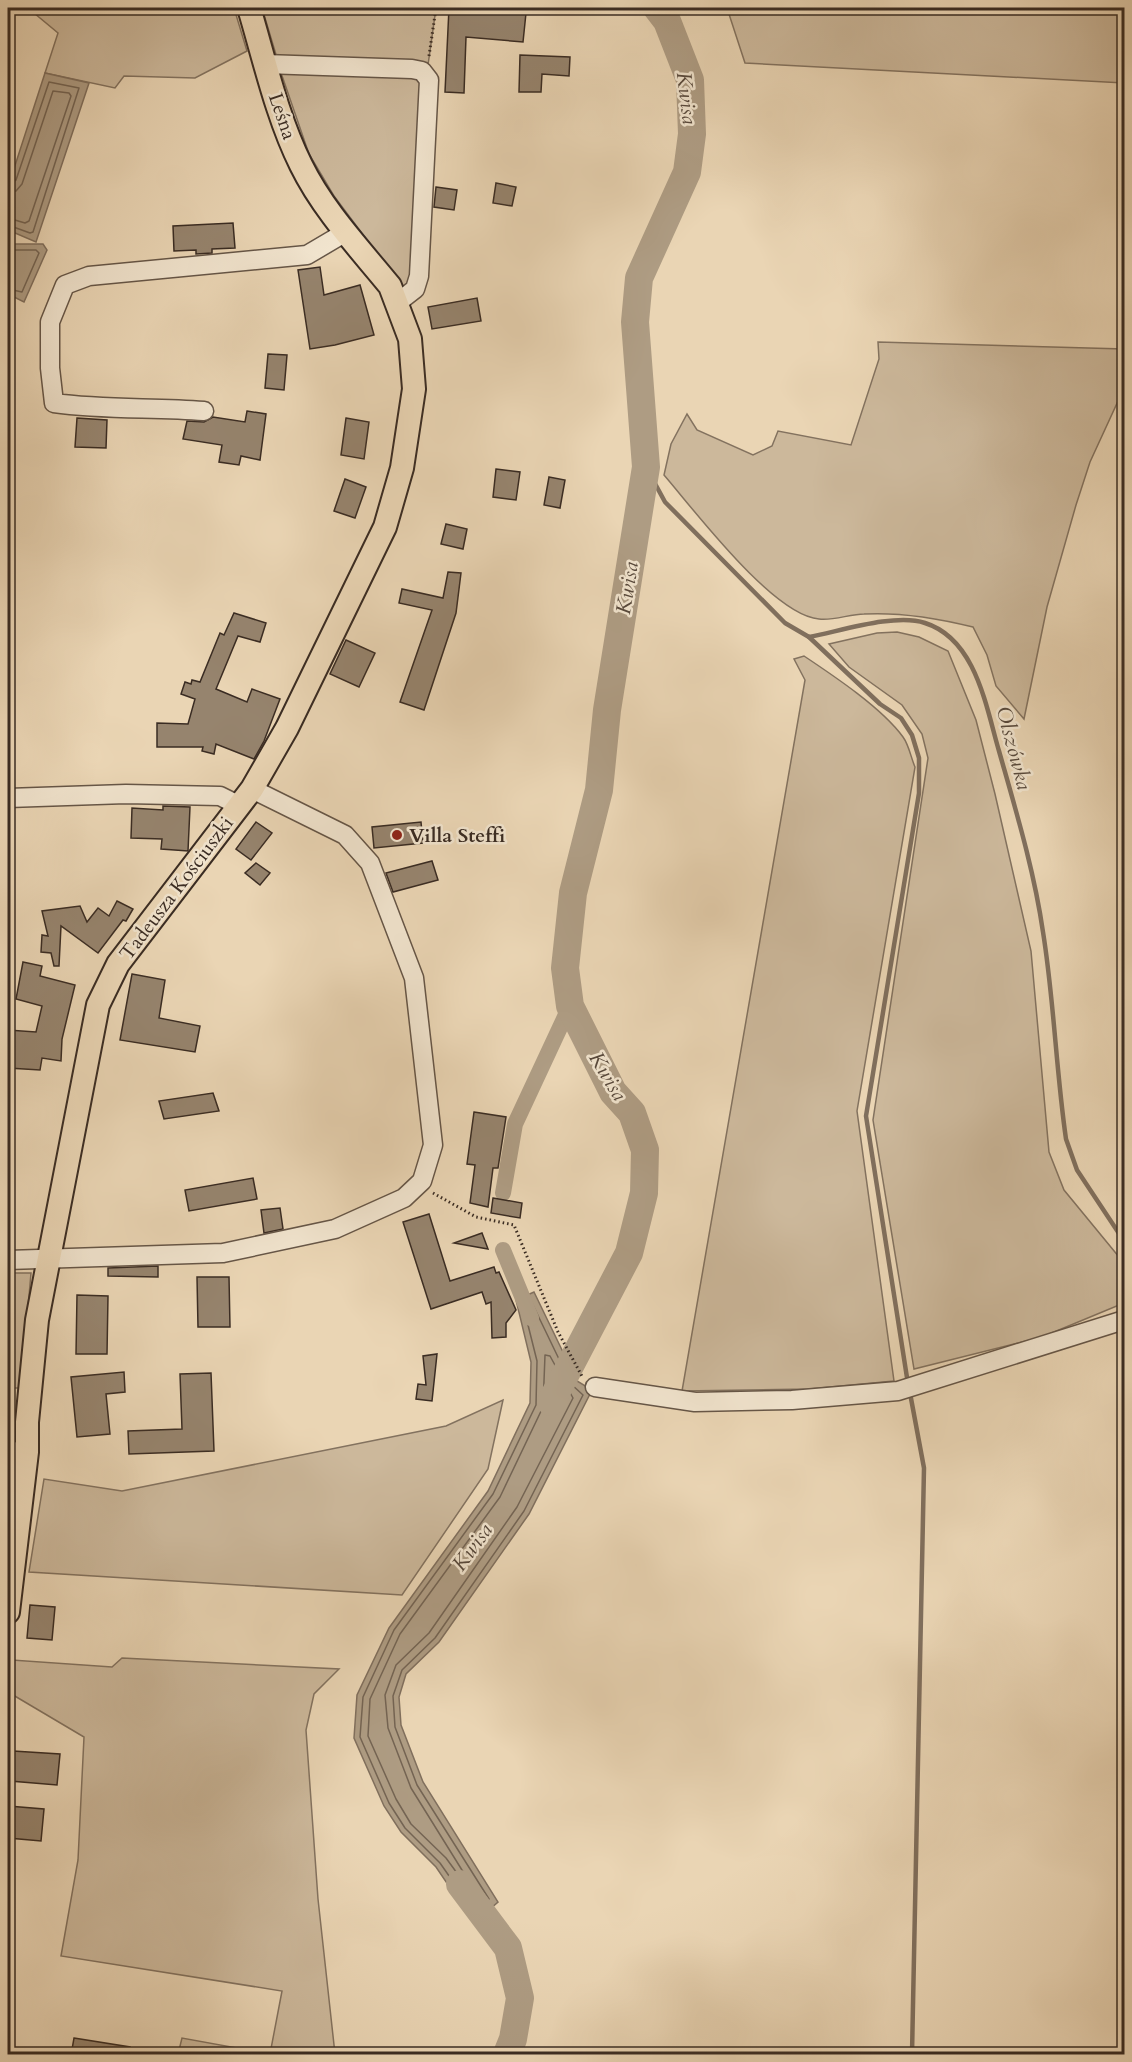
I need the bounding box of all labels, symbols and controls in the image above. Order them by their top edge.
water label: Kwisa [669,70,704,126]
street label: Leśna [262,89,303,144]
water label: Kwisa [609,560,646,616]
water label: Olszówka [988,703,1039,793]
street label: Tadeusza Kościuszki [113,811,240,966]
place label: Villa Steffi [409,822,505,849]
marker: Villa Steffi [390,828,404,842]
water label: Kwisa [582,1046,634,1106]
water label: Kwisa [445,1517,500,1577]

